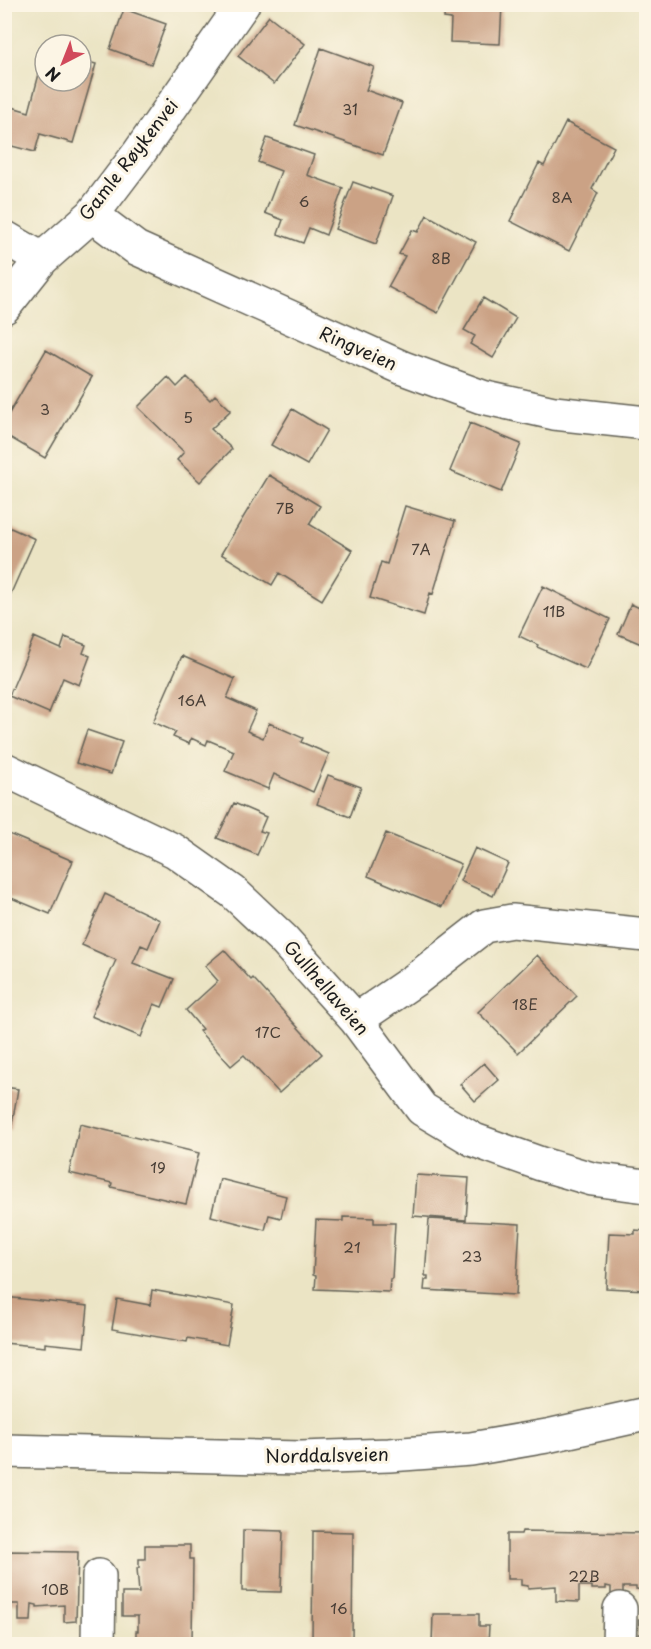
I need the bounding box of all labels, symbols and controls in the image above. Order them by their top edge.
north arrow [33,33,93,93]
text: N [40,62,65,88]
street label: Gamle Røykenvei [72,93,184,226]
house number: 31 [342,97,358,120]
house number: 8A [552,185,572,208]
house number: 6 [299,189,309,212]
house number: 8B [431,246,451,269]
street label: Ringveien [315,319,402,377]
house number: 3 [40,397,50,420]
house number: 5 [183,405,193,428]
house number: 7B [276,496,294,519]
house number: 7A [411,537,431,560]
house number: 11B [543,599,565,622]
house number: 16A [178,688,206,711]
street label: Gullhellaveien [278,933,376,1041]
house number: 18E [512,992,538,1015]
house number: 17C [255,1020,281,1043]
house number: 19 [150,1155,166,1178]
house number: 21 [343,1235,361,1258]
house number: 23 [462,1244,482,1267]
street label: Norddalsveien [265,1440,389,1469]
house number: 22B [568,1564,600,1587]
house number: 10B [41,1577,69,1600]
house number: 16 [330,1596,348,1619]

